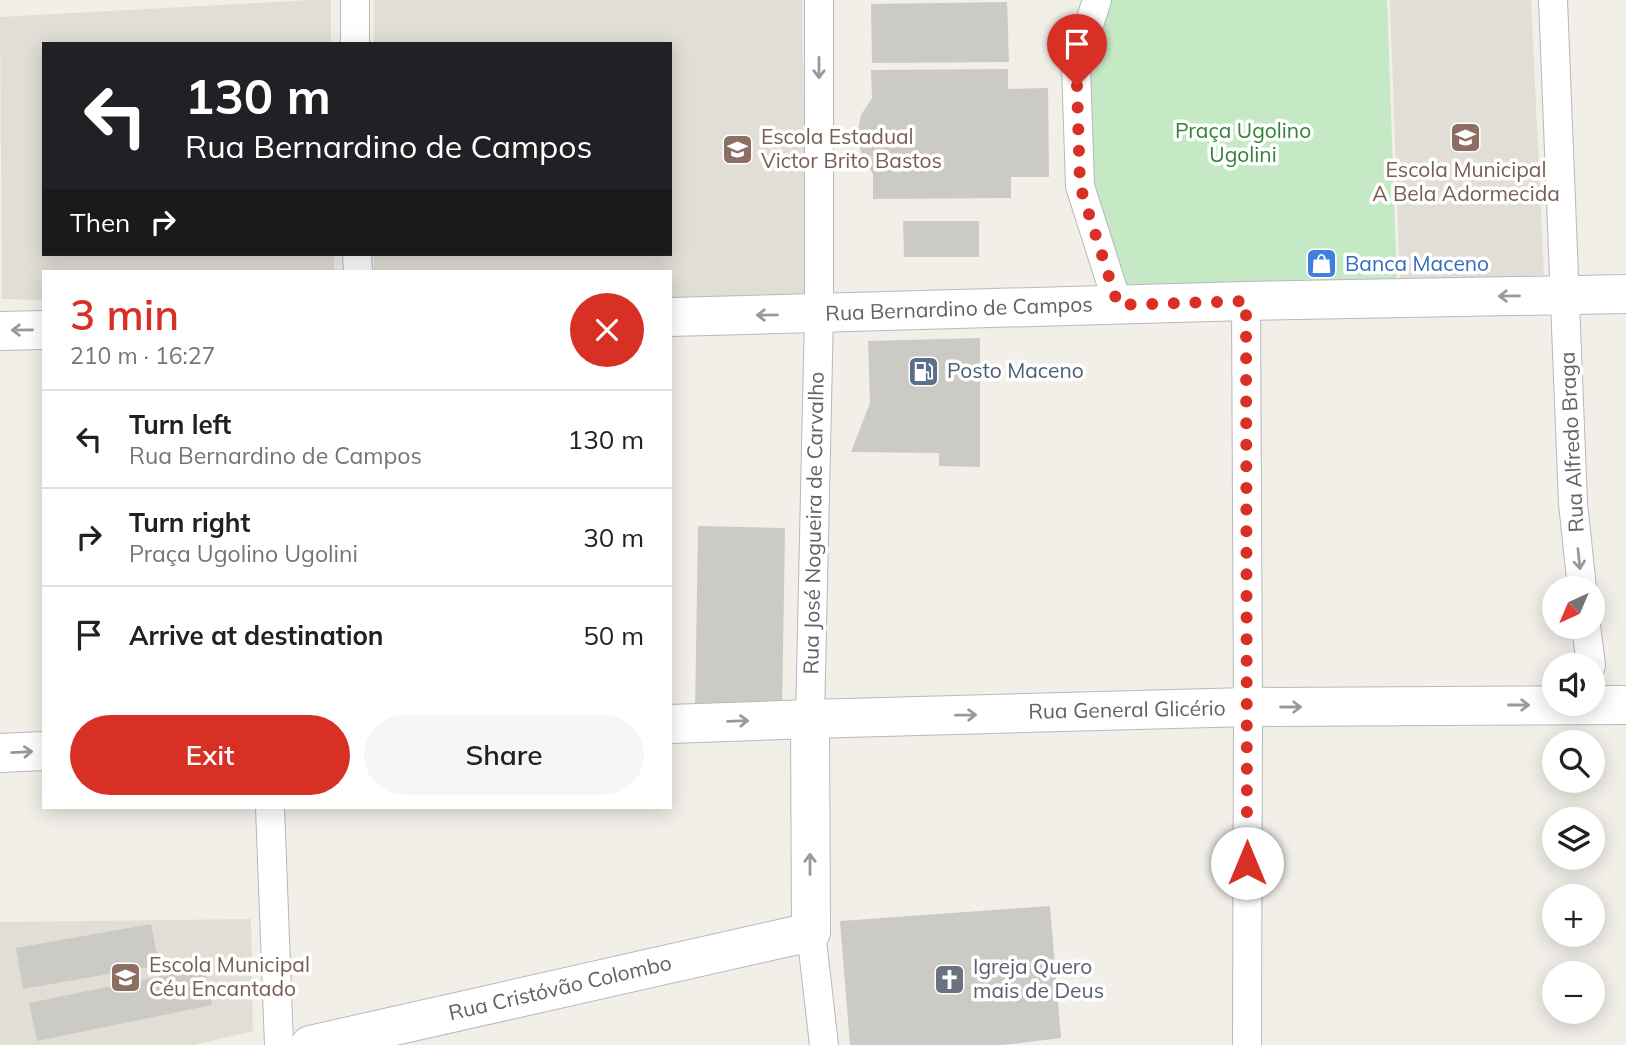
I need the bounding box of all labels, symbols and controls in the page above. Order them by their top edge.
pin [1047,14,1107,86]
icon: arrive [1058,25,1096,63]
one-way arrow [812,56,826,79]
text: 130 m [185,65,331,126]
icon: left [70,70,161,161]
park label: Praça Ugolino Ugolini [1175,117,1311,167]
school or university icon: Escola Municipal A Bela Adormecida [1449,121,1483,155]
place label: Escola Estadual Victor Brito Bastos [761,123,942,173]
text: Rua Bernardino de Campos [185,126,592,166]
school or university icon: Escola Estadual Victor Brito Bastos [721,132,755,166]
place label: Escola Municipal A Bela Adormecida [1372,156,1560,206]
icon: right [144,203,182,241]
text: Then [70,206,130,239]
shop icon: Banca Maceno [1305,247,1339,281]
place label: Banca Maceno [1345,250,1489,276]
text: 3 min [70,288,179,341]
one-way arrow [1498,289,1521,303]
street label: Rua Bernardino de Campos [825,290,1093,326]
button: close [570,293,644,367]
one-way arrow [756,308,779,321]
one-way arrow [11,324,34,337]
text: 210 m · 16:27 [70,341,215,370]
street label: Rua Alfredo Braga [1553,351,1589,533]
fuel station icon: Posto Maceno [907,354,941,388]
place label: Posto Maceno [947,357,1084,383]
street label: Rua José Nogueira de Carvalho [797,371,829,675]
text: Turn left [129,408,231,441]
icon: left [70,420,108,458]
text: 130 m [568,423,644,456]
text: Rua Bernardino de Campos [129,441,422,470]
text: Turn right [129,506,250,539]
icon: right [70,518,108,556]
text: 30 m [583,521,644,554]
text: Praça Ugolino Ugolini [129,539,358,568]
one-way arrow [1573,547,1586,569]
north arrow [1542,576,1605,639]
map controls [1542,576,1605,1024]
icon: arrive [70,616,108,654]
text: Arrive at destination [129,619,384,652]
text: 50 m [583,619,644,652]
button: sound [1542,653,1605,716]
street label: Rua General Glicério [1028,694,1226,724]
one-way arrow [1507,699,1530,712]
one-way arrow [1279,700,1302,714]
one-way arrow [954,708,977,721]
button: Exit [70,715,350,795]
button: Share [364,715,644,795]
one-way arrow [727,715,750,728]
button: search [1542,730,1605,793]
one-way arrow [10,746,33,759]
button: layers [1542,807,1605,870]
position arrow [1210,826,1284,900]
one-way arrow [803,852,817,875]
button: + [1542,884,1605,947]
street label: Rua Cristóvão Colombo [446,949,674,1025]
place label: Escola Municipal Céu Encantado [149,951,310,1001]
place label: Igreja Quero mais de Deus [973,953,1104,1003]
school or university icon: Escola Municipal Céu Encantado [109,960,143,994]
button: − [1542,961,1605,1024]
church icon: Igreja Quero mais de Deus [933,962,967,996]

